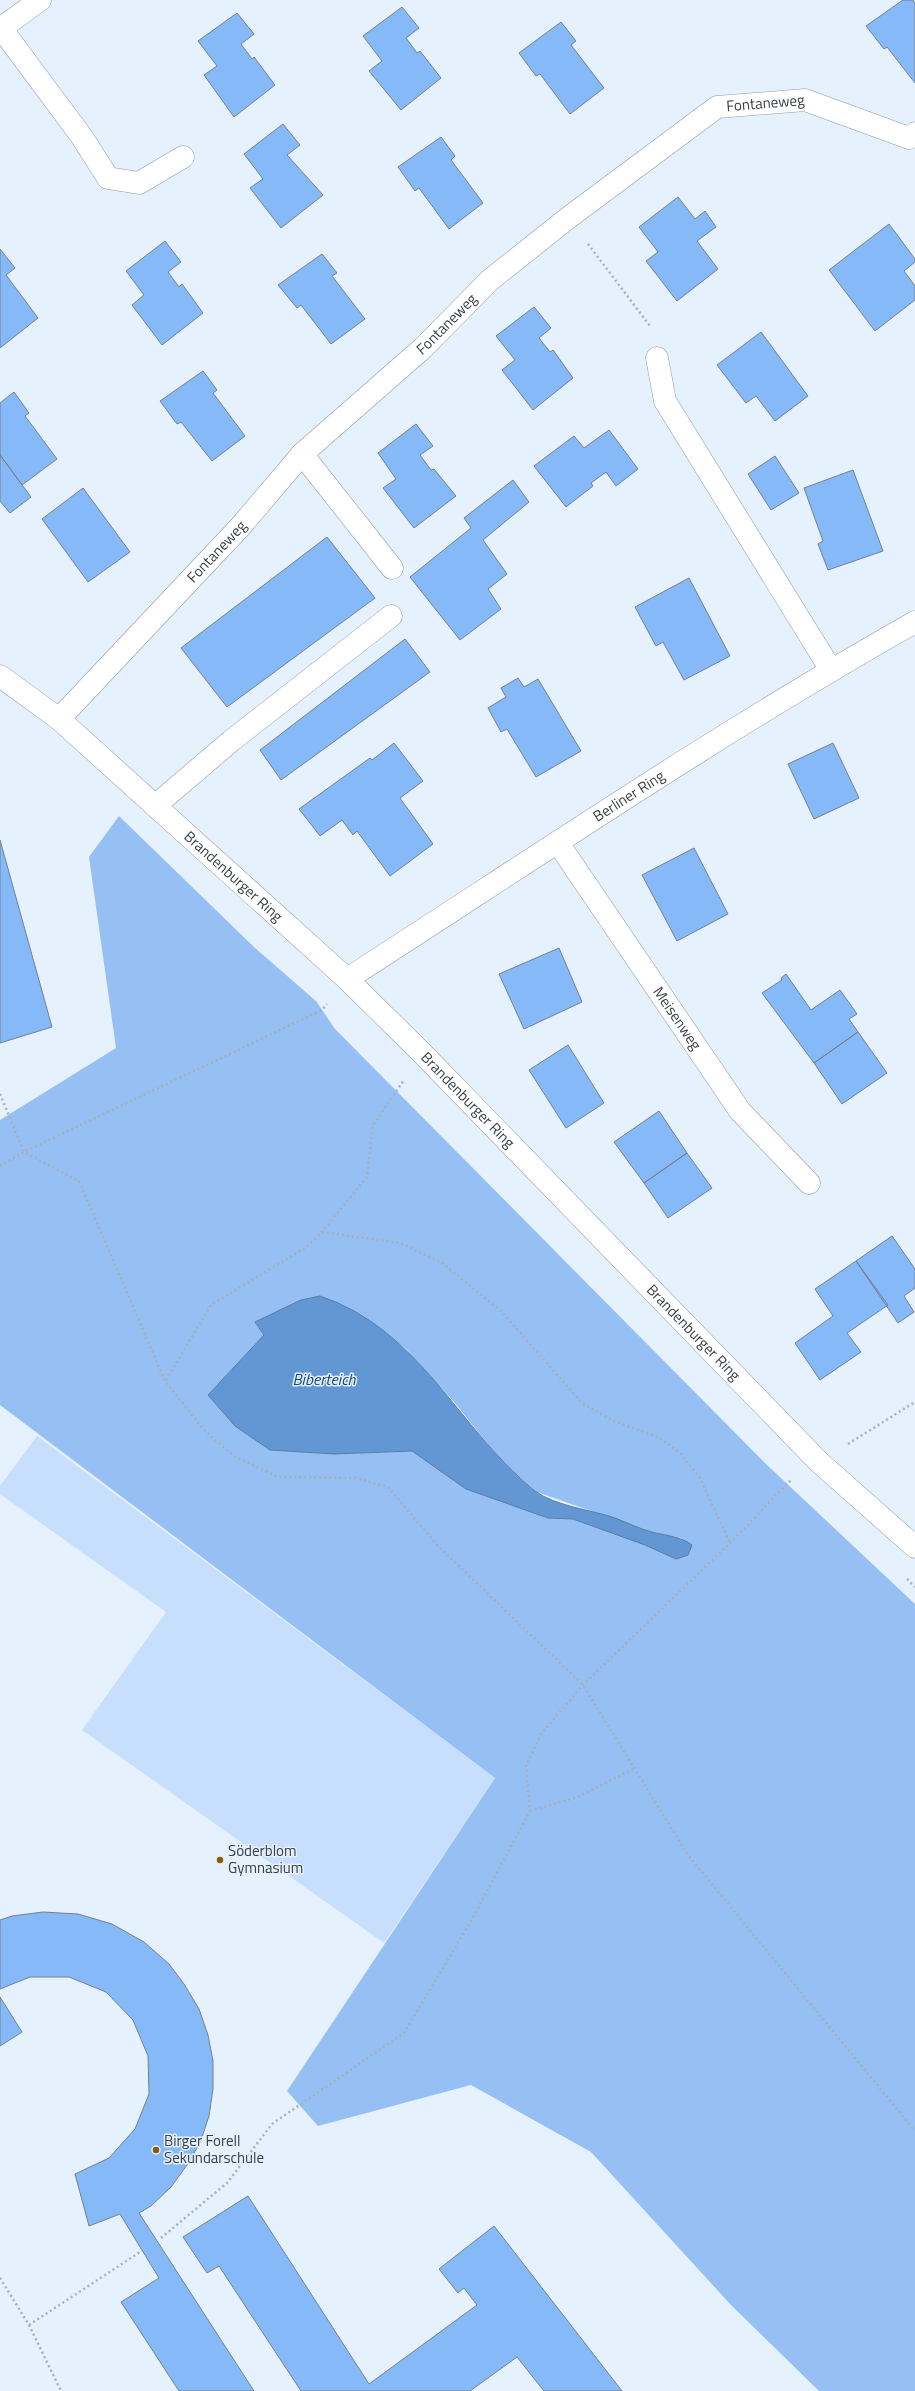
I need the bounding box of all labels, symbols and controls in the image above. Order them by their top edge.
street label: Fontaneweg [725,88,806,117]
street label: Fontaneweg [411,288,482,360]
street label: Fontaneweg [181,515,252,588]
street label: Berliner Ring [588,764,669,827]
street label: Brandenburger Ring [179,825,289,927]
street label: Meisenweg [648,982,708,1055]
street label: Brandenburger Ring [416,1046,521,1153]
street label: Brandenburger Ring [641,1279,746,1386]
water label: Biberteich [292,1367,357,1391]
place label: Söderblom Gymnasium [228,1839,303,1879]
marker: Söderblom Gymnasium [215,1855,225,1865]
place label: Birger Forell Sekundarschule [164,2129,264,2169]
marker: Birger Forell Sekundarschule [151,2145,161,2155]

